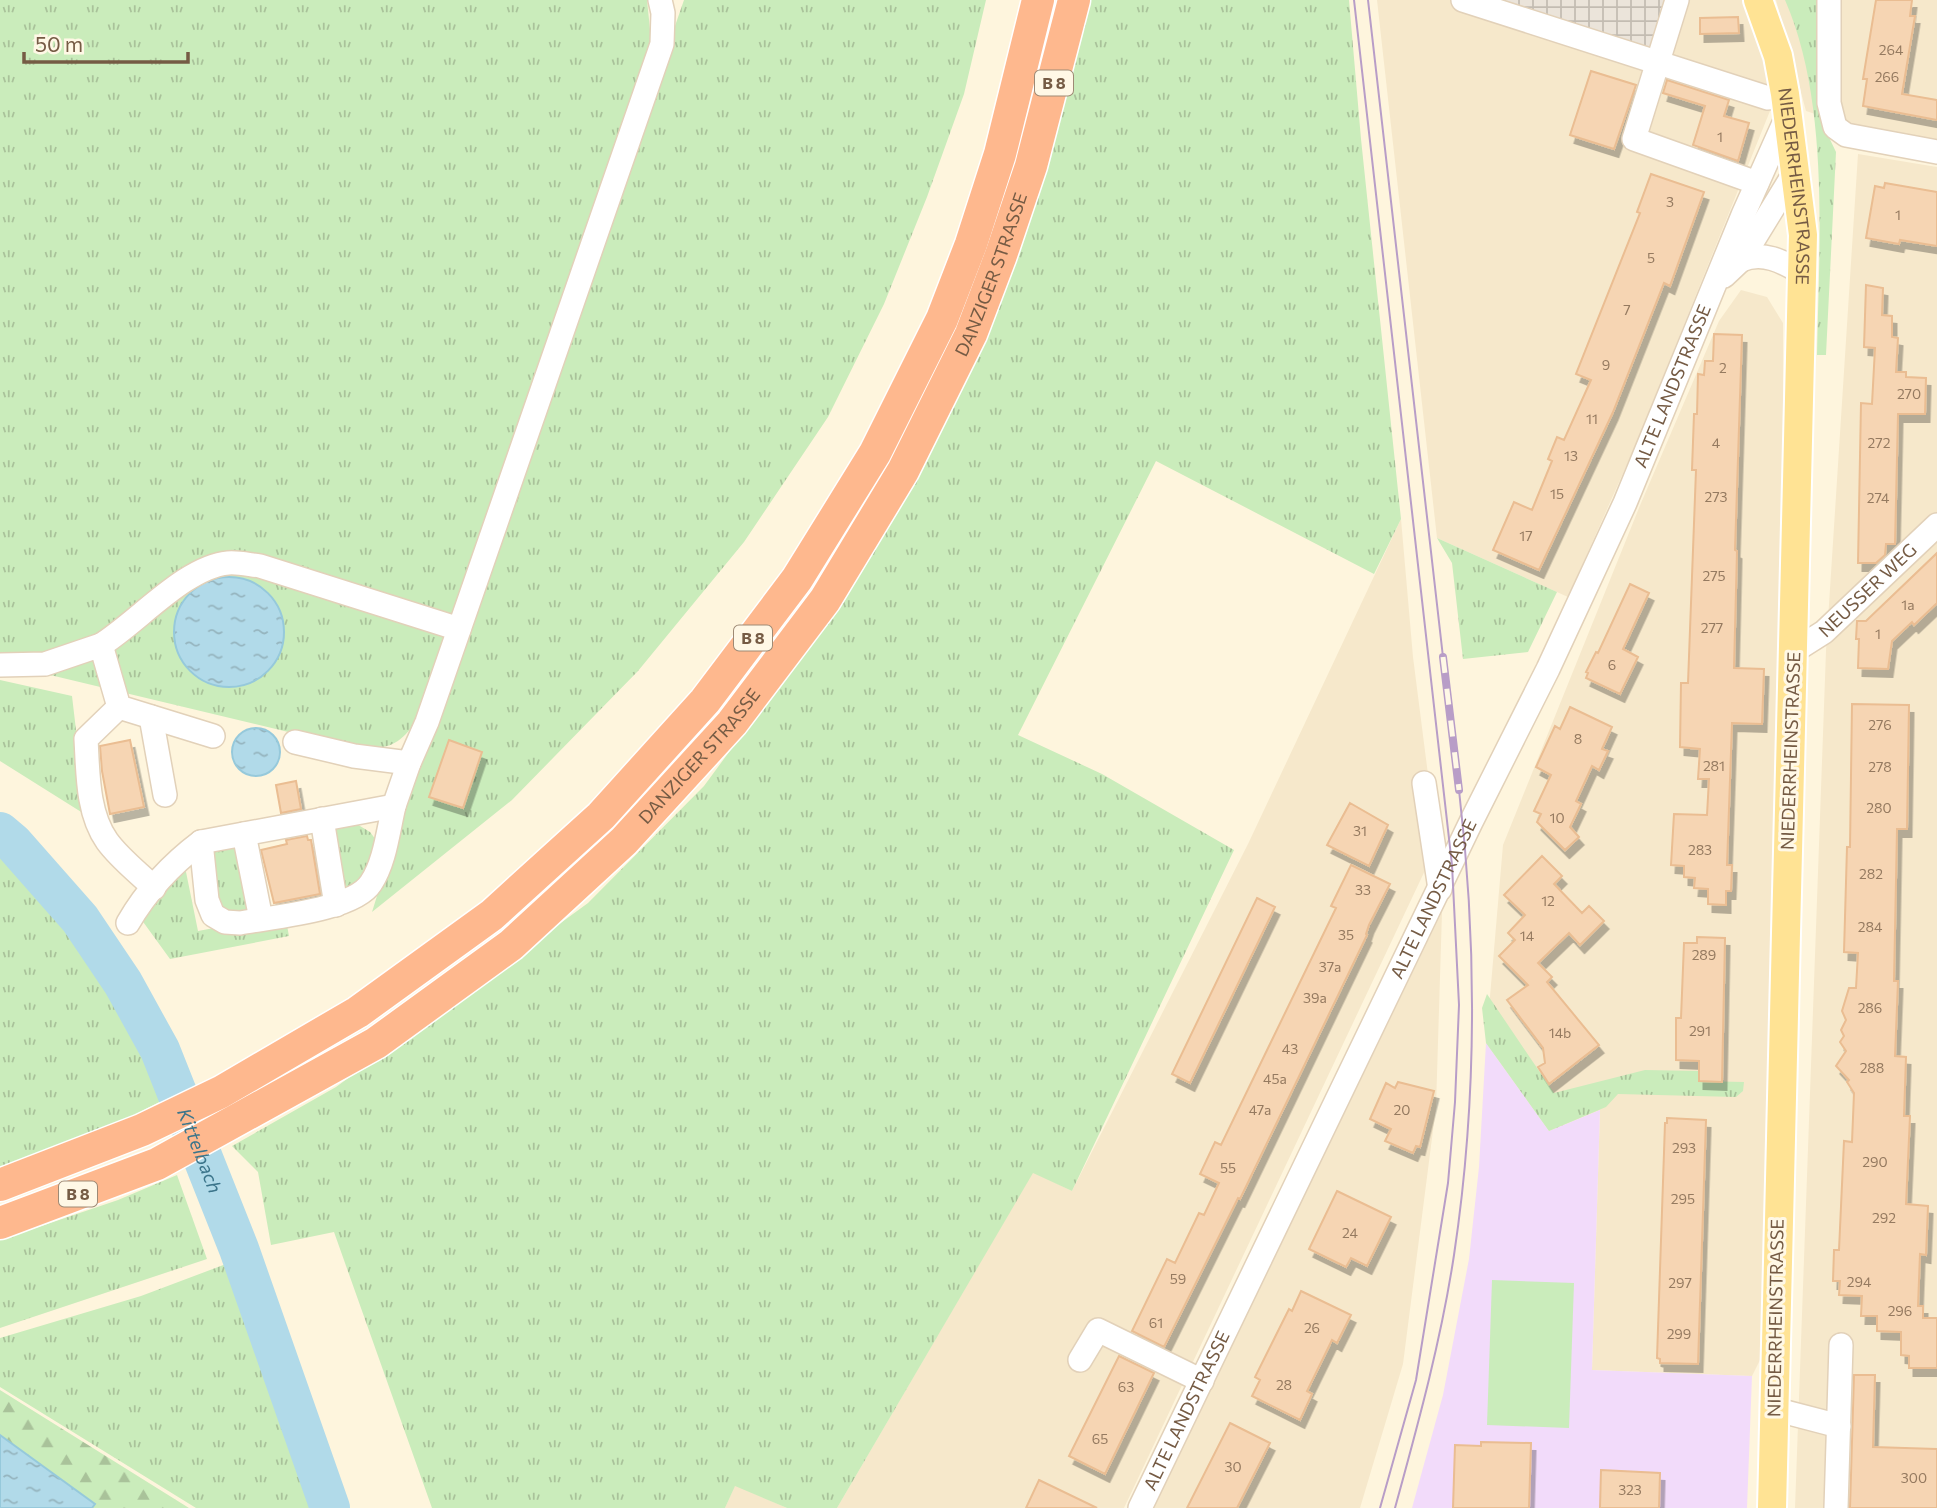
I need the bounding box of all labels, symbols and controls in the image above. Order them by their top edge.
scale bar [24,21,189,65]
text: 50 m [35,31,83,56]
house number: 264 [1879,41,1904,58]
house number: 266 [1875,68,1899,85]
road number: B 8 [1035,71,1073,96]
street label: NIEDERRHEINSTRASSE [1774,86,1816,285]
house number: 1 [1717,128,1723,145]
street label: DANZIGER STRASSE [950,190,1031,360]
house number: 3 [1666,193,1674,210]
house number: 1 [1895,206,1901,223]
house number: 5 [1647,249,1655,266]
house number: 7 [1623,301,1631,318]
street label: ALTE LANDSTRASSE [1629,301,1715,471]
house number: 9 [1602,356,1610,373]
house number: 2 [1719,359,1727,376]
house number: 270 [1897,385,1921,402]
house number: 11 [1586,410,1598,427]
house number: 4 [1712,434,1721,451]
house number: 272 [1868,434,1891,451]
house number: 13 [1564,447,1578,464]
house number: 15 [1550,485,1564,502]
house number: 273 [1704,488,1728,505]
house number: 274 [1867,489,1890,506]
house number: 17 [1519,527,1533,544]
street label: NEUSSER WEG [1814,538,1921,641]
house number: 275 [1702,567,1726,584]
house number: 1a [1901,596,1915,613]
house number: 277 [1701,619,1723,636]
road number: B 8 [734,625,772,650]
house number: 1 [1875,625,1881,642]
street label: NIEDERRHEINSTRASSE [1776,652,1804,850]
house number: 6 [1608,656,1616,673]
street label: DANZIGER STRASSE [633,684,764,828]
house number: 276 [1868,716,1892,733]
house number: 8 [1574,730,1582,747]
house number: 281 [1703,757,1725,774]
house number: 278 [1868,758,1892,775]
house number: 280 [1866,799,1892,816]
house number: 10 [1549,809,1565,826]
street label: ALTE LANDSTRASSE [1385,815,1481,982]
house number: 31 [1353,822,1367,839]
house number: 283 [1688,841,1712,858]
house number: 282 [1859,865,1883,882]
house number: 33 [1355,881,1371,898]
house number: 12 [1541,892,1555,909]
house number: 284 [1858,918,1883,935]
house number: 35 [1338,926,1354,943]
house number: 14 [1520,927,1535,944]
house number: 289 [1692,946,1716,963]
house number: 37a [1319,958,1341,975]
house number: 39a [1303,989,1327,1006]
house number: 286 [1858,999,1882,1016]
house number: 291 [1689,1022,1711,1039]
house number: 14b [1549,1024,1571,1041]
house number: 43 [1282,1040,1298,1057]
house number: 288 [1860,1059,1884,1076]
house number: 45a [1263,1070,1287,1087]
house number: 47a [1249,1101,1271,1118]
house number: 20 [1394,1101,1410,1118]
water label: Kittelbach [173,1104,228,1196]
house number: 293 [1672,1139,1696,1156]
house number: 290 [1862,1153,1888,1170]
house number: 55 [1220,1159,1236,1176]
road number: B 8 [59,1182,97,1206]
house number: 295 [1671,1190,1695,1207]
house number: 292 [1872,1209,1896,1226]
street label: NIEDERRHEINSTRASSE [1762,1219,1788,1417]
house number: 24 [1342,1224,1359,1241]
house number: 59 [1170,1270,1186,1287]
house number: 294 [1847,1273,1872,1290]
house number: 297 [1668,1274,1692,1291]
house number: 296 [1888,1302,1912,1319]
house number: 61 [1149,1314,1163,1331]
house number: 26 [1304,1319,1320,1336]
house number: 299 [1667,1325,1691,1342]
street label: ALTE LANDSTRASSE [1138,1327,1234,1494]
house number: 28 [1276,1376,1292,1393]
house number: 63 [1118,1378,1134,1395]
house number: 65 [1092,1430,1108,1447]
house number: 30 [1224,1458,1242,1475]
house number: 300 [1901,1469,1927,1486]
house number: 323 [1618,1481,1642,1498]

